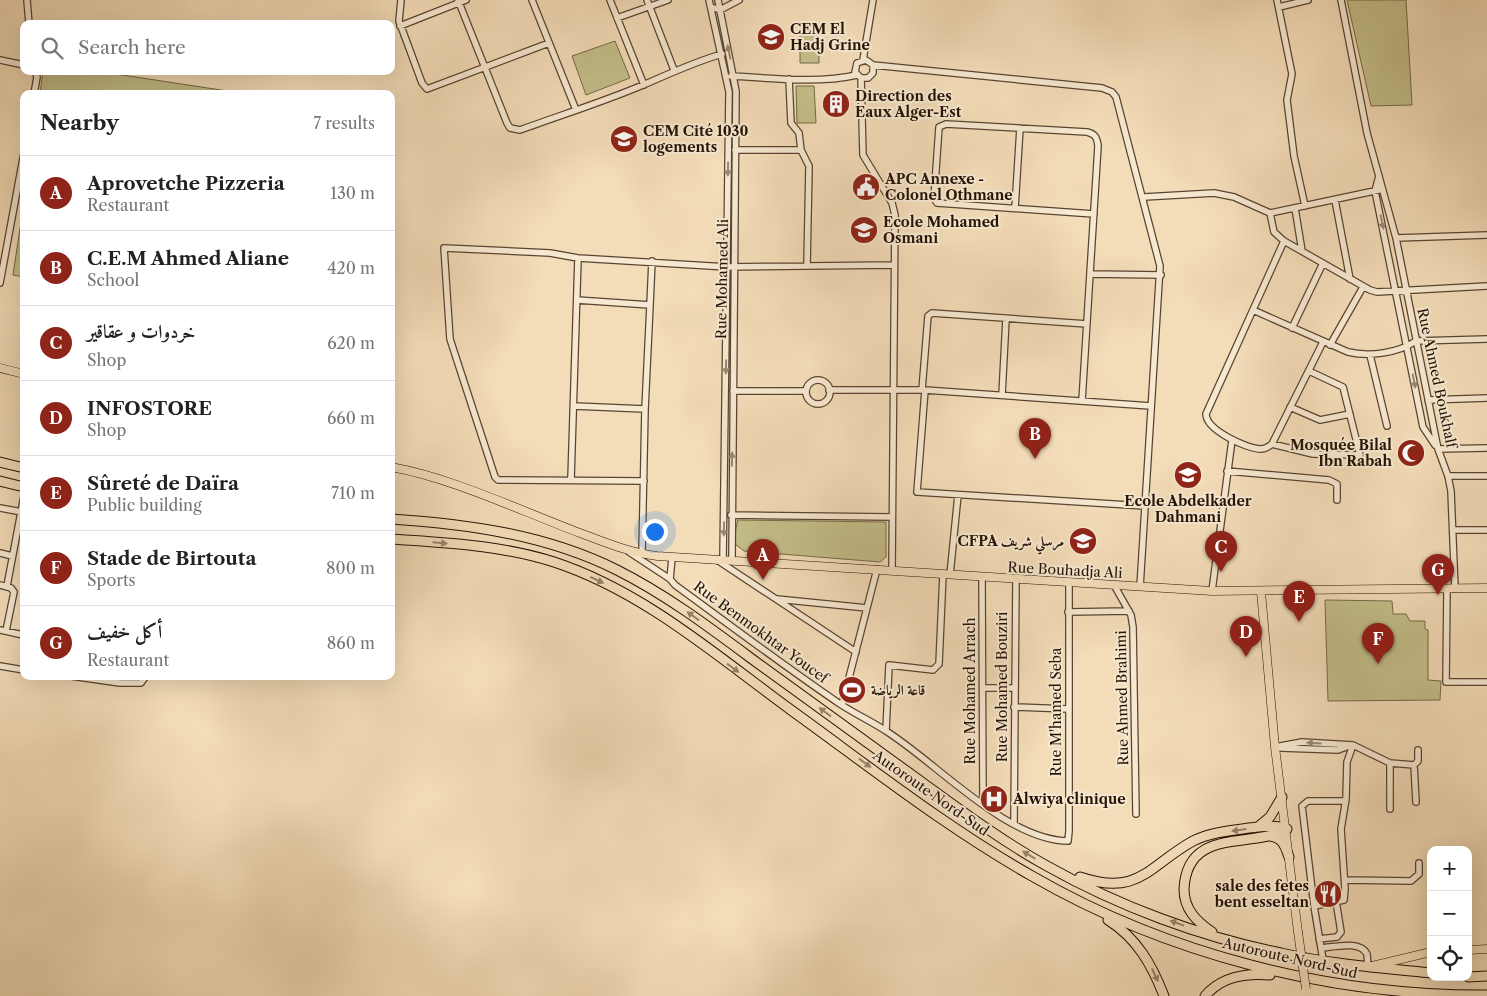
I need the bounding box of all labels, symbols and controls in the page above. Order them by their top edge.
search box [20,20,395,75]
place label: CEM El Hadj Grine [790,20,870,54]
school or university icon: CEM El Hadj Grine [756,22,786,52]
icon: search [38,34,66,62]
text: Search here [78,36,186,59]
one-way arrow [725,45,733,60]
place label: Direction des Eaux Alger-Est [855,87,962,121]
building icon: Direction des Eaux Alger-Est [821,89,851,119]
text: Nearby [40,110,119,135]
text: 7 results [313,113,375,133]
place label: CEM Cité 1030 logements [643,122,749,156]
school or university icon: CEM Cité 1030 logements [609,124,639,154]
one-way arrow [724,161,732,177]
place label: APC Annexe - Colonel Othmane [884,170,1013,204]
text: Aprovetche Pizzeria [87,172,285,195]
public building icon: APC Annexe - Colonel Othmane [851,172,881,202]
text: A [50,183,62,203]
text: 130 m [330,183,375,203]
text: Restaurant [87,195,169,215]
place label: Ecole Mohamed Osmani [883,213,1000,247]
one-way arrow [1378,214,1386,229]
school or university icon: Ecole Mohamed Osmani [849,215,879,245]
street label: Rue Mohamed Ali [712,219,732,339]
text: C.E.M Ahmed Aliane [87,247,289,270]
text: B [50,258,62,278]
text: 420 m [327,258,375,278]
text: School [87,270,139,290]
street label: Rue Ahmed Boukhalf [1413,306,1461,452]
text: خردوات و عقاقير [87,320,195,343]
text: C [50,333,62,353]
text: 620 m [327,333,375,353]
text: Shop [87,350,126,370]
one-way arrow [721,359,729,375]
one-way arrow [1410,373,1418,389]
text: INFOSTORE [87,397,212,420]
text: D [49,408,63,428]
text: 660 m [327,408,375,428]
pin: B [1019,418,1051,459]
text: Shop [87,420,126,440]
place label: Mosquée Bilal Ibn Rabah [1290,436,1392,470]
mosque icon: Mosquée Bilal Ibn Rabah [1396,438,1426,468]
one-way arrow [728,451,736,467]
school or university icon: Ecole Abdelkader Dahmani [1173,460,1203,490]
text: Sûreté de Daïra [87,472,239,495]
text: E [50,483,62,503]
text: 710 m [331,483,375,503]
place label: Ecole Abdelkader Dahmani [1124,492,1252,526]
text: Public building [87,495,202,515]
your location [642,519,668,545]
one-way arrow [720,521,728,537]
school or university icon: CFPA مرسلي شريف [1068,526,1098,556]
pin: C [1205,531,1237,572]
place label: CFPA مرسلي شريف [957,532,1064,555]
one-way arrow [432,539,448,547]
pin: A [747,539,779,580]
text: Stade de Birtouta [87,547,256,570]
pin: G [1422,554,1454,595]
text: F [51,558,61,578]
text: 800 m [326,558,375,578]
street label: Rue Bouhadja Ali [1007,558,1123,582]
text: Sports [87,570,136,590]
one-way arrow [590,576,604,584]
street label: Rue Benmokhtar Youcef [690,577,834,688]
pin: E [1283,581,1315,622]
one-way arrow [686,611,700,621]
street label: Rue Mohamed Bouziri [993,612,1011,762]
pin: D [1230,616,1262,657]
street label: Rue Mohamed Arrach [961,617,979,765]
text: أكل خفيف [87,620,162,643]
pin: F [1362,623,1394,664]
street label: Rue Ahmed Brahimi [1112,630,1132,766]
text: G [49,633,63,653]
text: 860 m [327,633,375,653]
street label: Rue M'hamed Seba [1047,647,1065,776]
text: Restaurant [87,650,169,670]
one-way arrow [726,663,740,673]
sports icon: قاعة الرياضة [837,675,867,705]
place label: قاعة الرياضة [871,681,925,699]
one-way arrow [818,707,832,717]
one-way arrow [1306,738,1322,746]
street label: Autoroute Nord-Sud [869,746,993,840]
one-way arrow [858,758,872,768]
hospital icon: Alwiya clinique [979,784,1009,814]
place label: Alwiya clinique [1012,790,1126,808]
one-way arrow [1230,826,1246,834]
map controls [1427,846,1472,981]
button: + [1427,846,1472,891]
one-way arrow [1023,851,1036,860]
place label: sale des fetes bent esseltan [1214,877,1309,911]
restaurant icon: sale des fetes bent esseltan [1313,879,1343,909]
button: − [1427,891,1472,936]
one-way arrow [1169,919,1184,927]
street label: Autoroute Nord-Sud [1220,934,1360,982]
button: locate [1427,936,1472,981]
one-way arrow [1151,968,1159,982]

